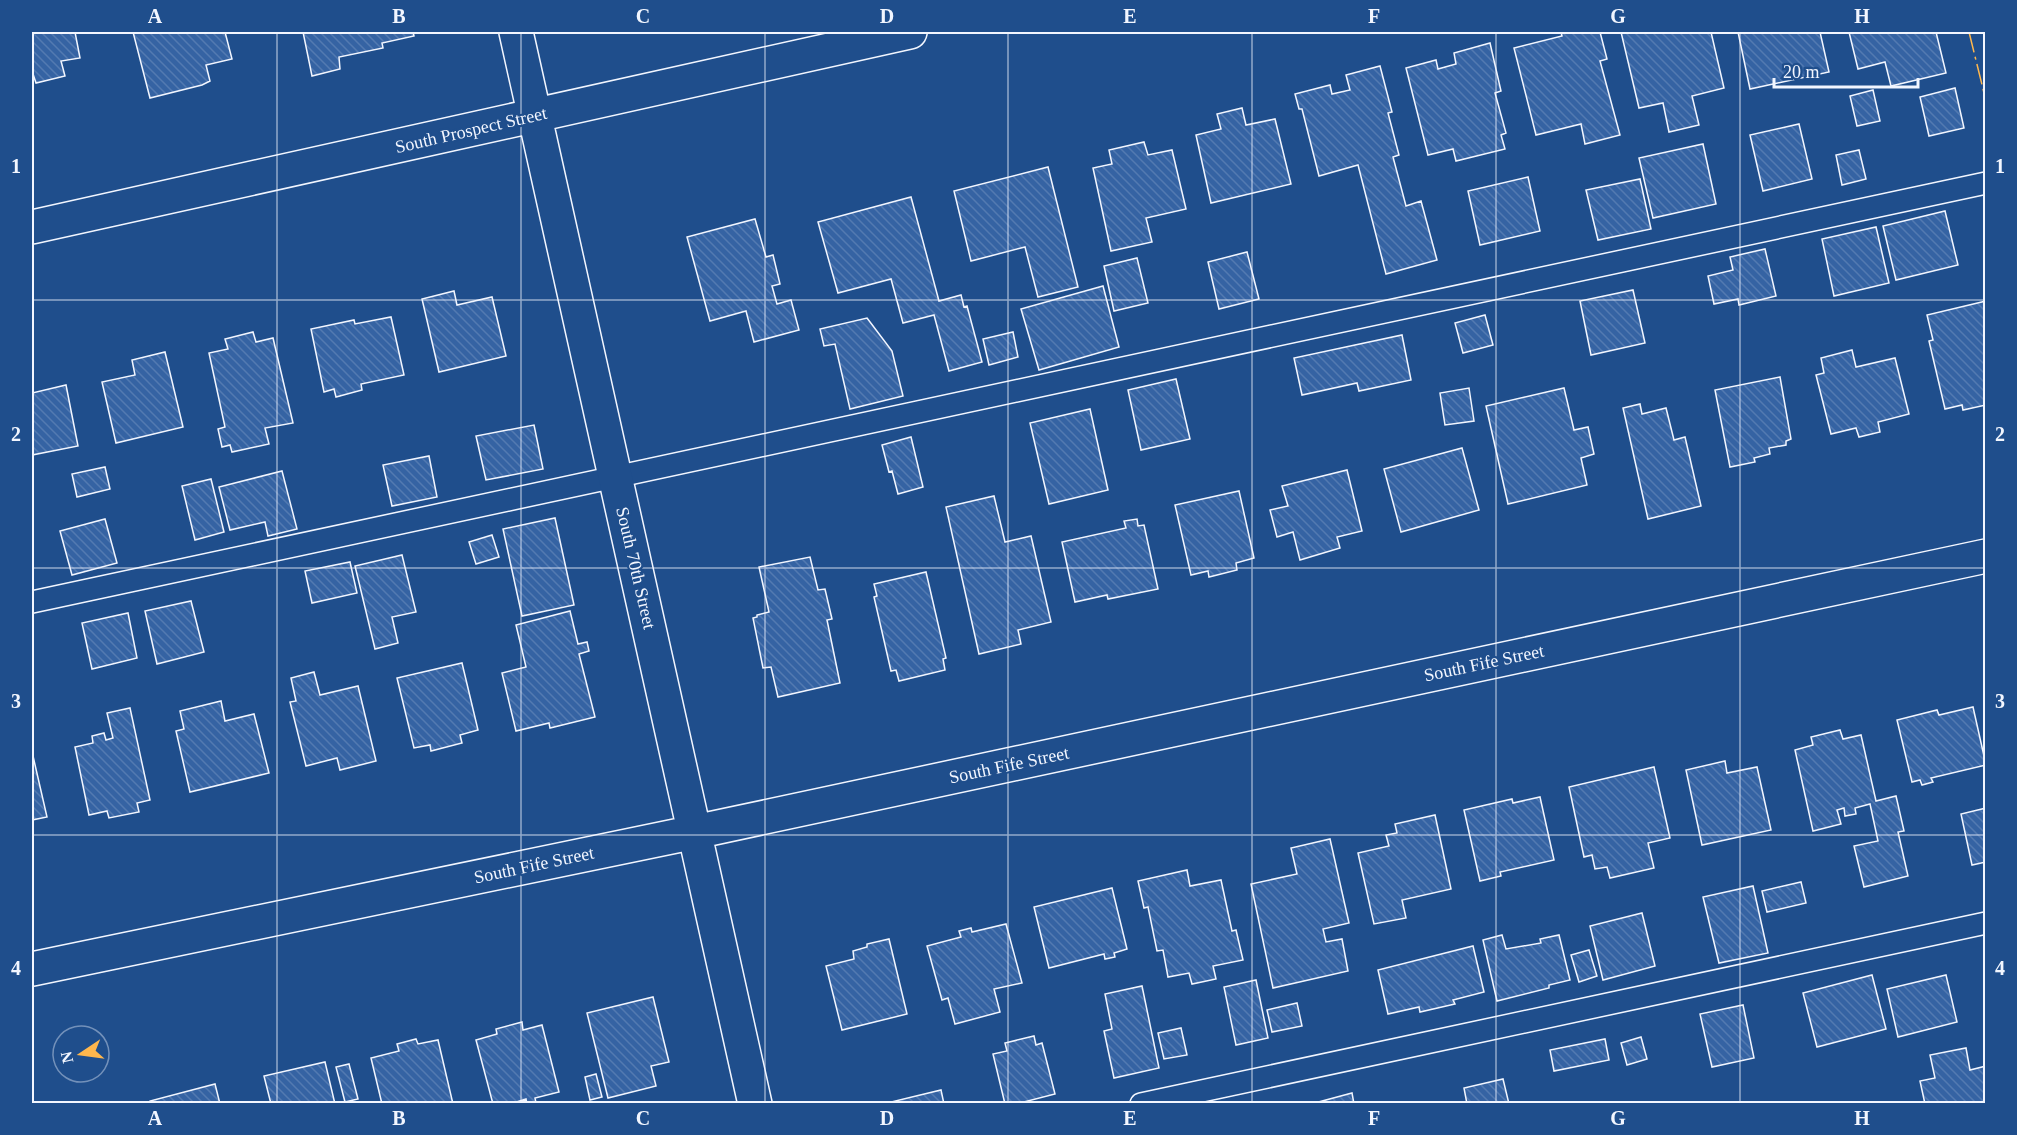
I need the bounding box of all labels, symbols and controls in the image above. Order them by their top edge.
text: A [148,5,163,27]
text: B [392,5,406,27]
text: C [636,5,650,27]
text: D [880,5,894,27]
text: E [1123,5,1137,27]
text: F [1368,5,1380,27]
text: G [1610,5,1626,27]
text: H [1854,5,1870,27]
scale bar [1774,51,1918,89]
text: 20 m [1783,62,1820,82]
street label: South Prospect Street [393,103,549,157]
text: 1 [11,155,21,177]
text: 1 [1995,155,2005,177]
text: 2 [11,423,21,445]
text: 2 [1995,423,2005,445]
street label: South 70th Street [612,505,660,631]
street label: South Fife Street [1422,641,1546,685]
text: 3 [11,690,21,712]
text: 3 [1995,690,2005,712]
street label: South Fife Street [947,743,1071,787]
street label: South Fife Street [472,843,596,887]
text: 4 [11,957,21,979]
text: 4 [1995,957,2005,979]
north arrow [51,1024,111,1084]
text: N [57,1049,76,1065]
text: A [148,1107,163,1129]
text: B [392,1107,406,1129]
text: C [636,1107,650,1129]
text: D [880,1107,894,1129]
text: E [1123,1107,1137,1129]
text: F [1368,1107,1380,1129]
text: G [1610,1107,1626,1129]
text: H [1854,1107,1870,1129]

